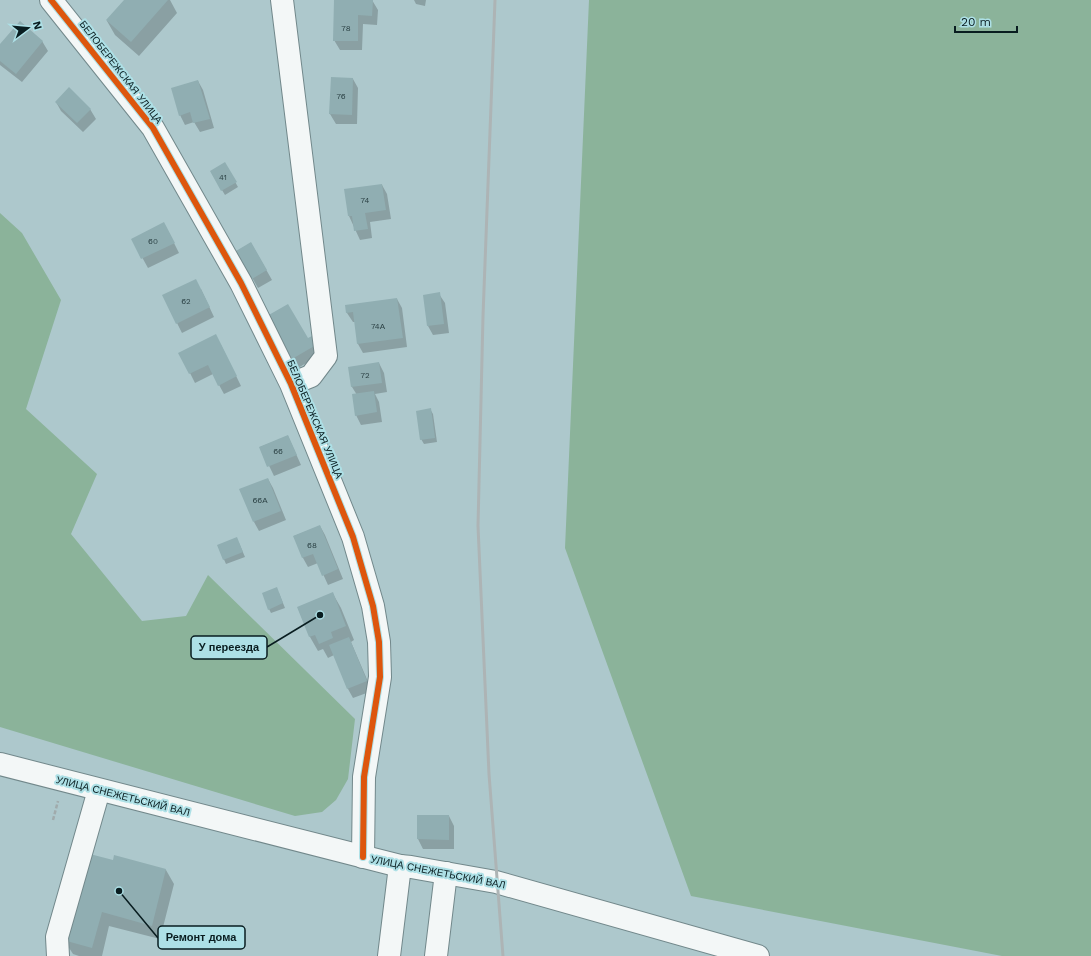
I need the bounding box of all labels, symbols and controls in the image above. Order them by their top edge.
north arrow [8,8,48,48]
scale bar [955,8,1017,34]
text: 20 m [961,15,991,29]
street label: БЕЛОБЕРЕЖСКАЯ УЛИЦА [77,18,165,126]
text: N [30,20,45,31]
house number: 78 [341,24,351,33]
house number: 76 [336,92,346,101]
house number: 41 [219,173,227,182]
house number: 74 [361,196,370,205]
house number: 60 [148,237,158,246]
house number: 62 [181,297,191,306]
house number: 74А [371,322,386,331]
street label: БЕЛОБЕРЕЖСКАЯ УЛИЦА [285,358,345,480]
house number: 72 [360,371,370,380]
house number: 66 [273,447,283,456]
house number: 66А [252,496,268,505]
house number: 68 [307,541,317,550]
callout: У переезда [191,636,267,659]
text: У переезда [199,641,260,654]
street label: УЛИЦА СНЕЖЕТЬСКИЙ ВАЛ [55,773,191,818]
street label: УЛИЦА СНЕЖЕТЬСКИЙ ВАЛ [370,853,507,891]
callout: Ремонт дома [158,926,245,949]
text: Ремонт дома [166,931,237,944]

